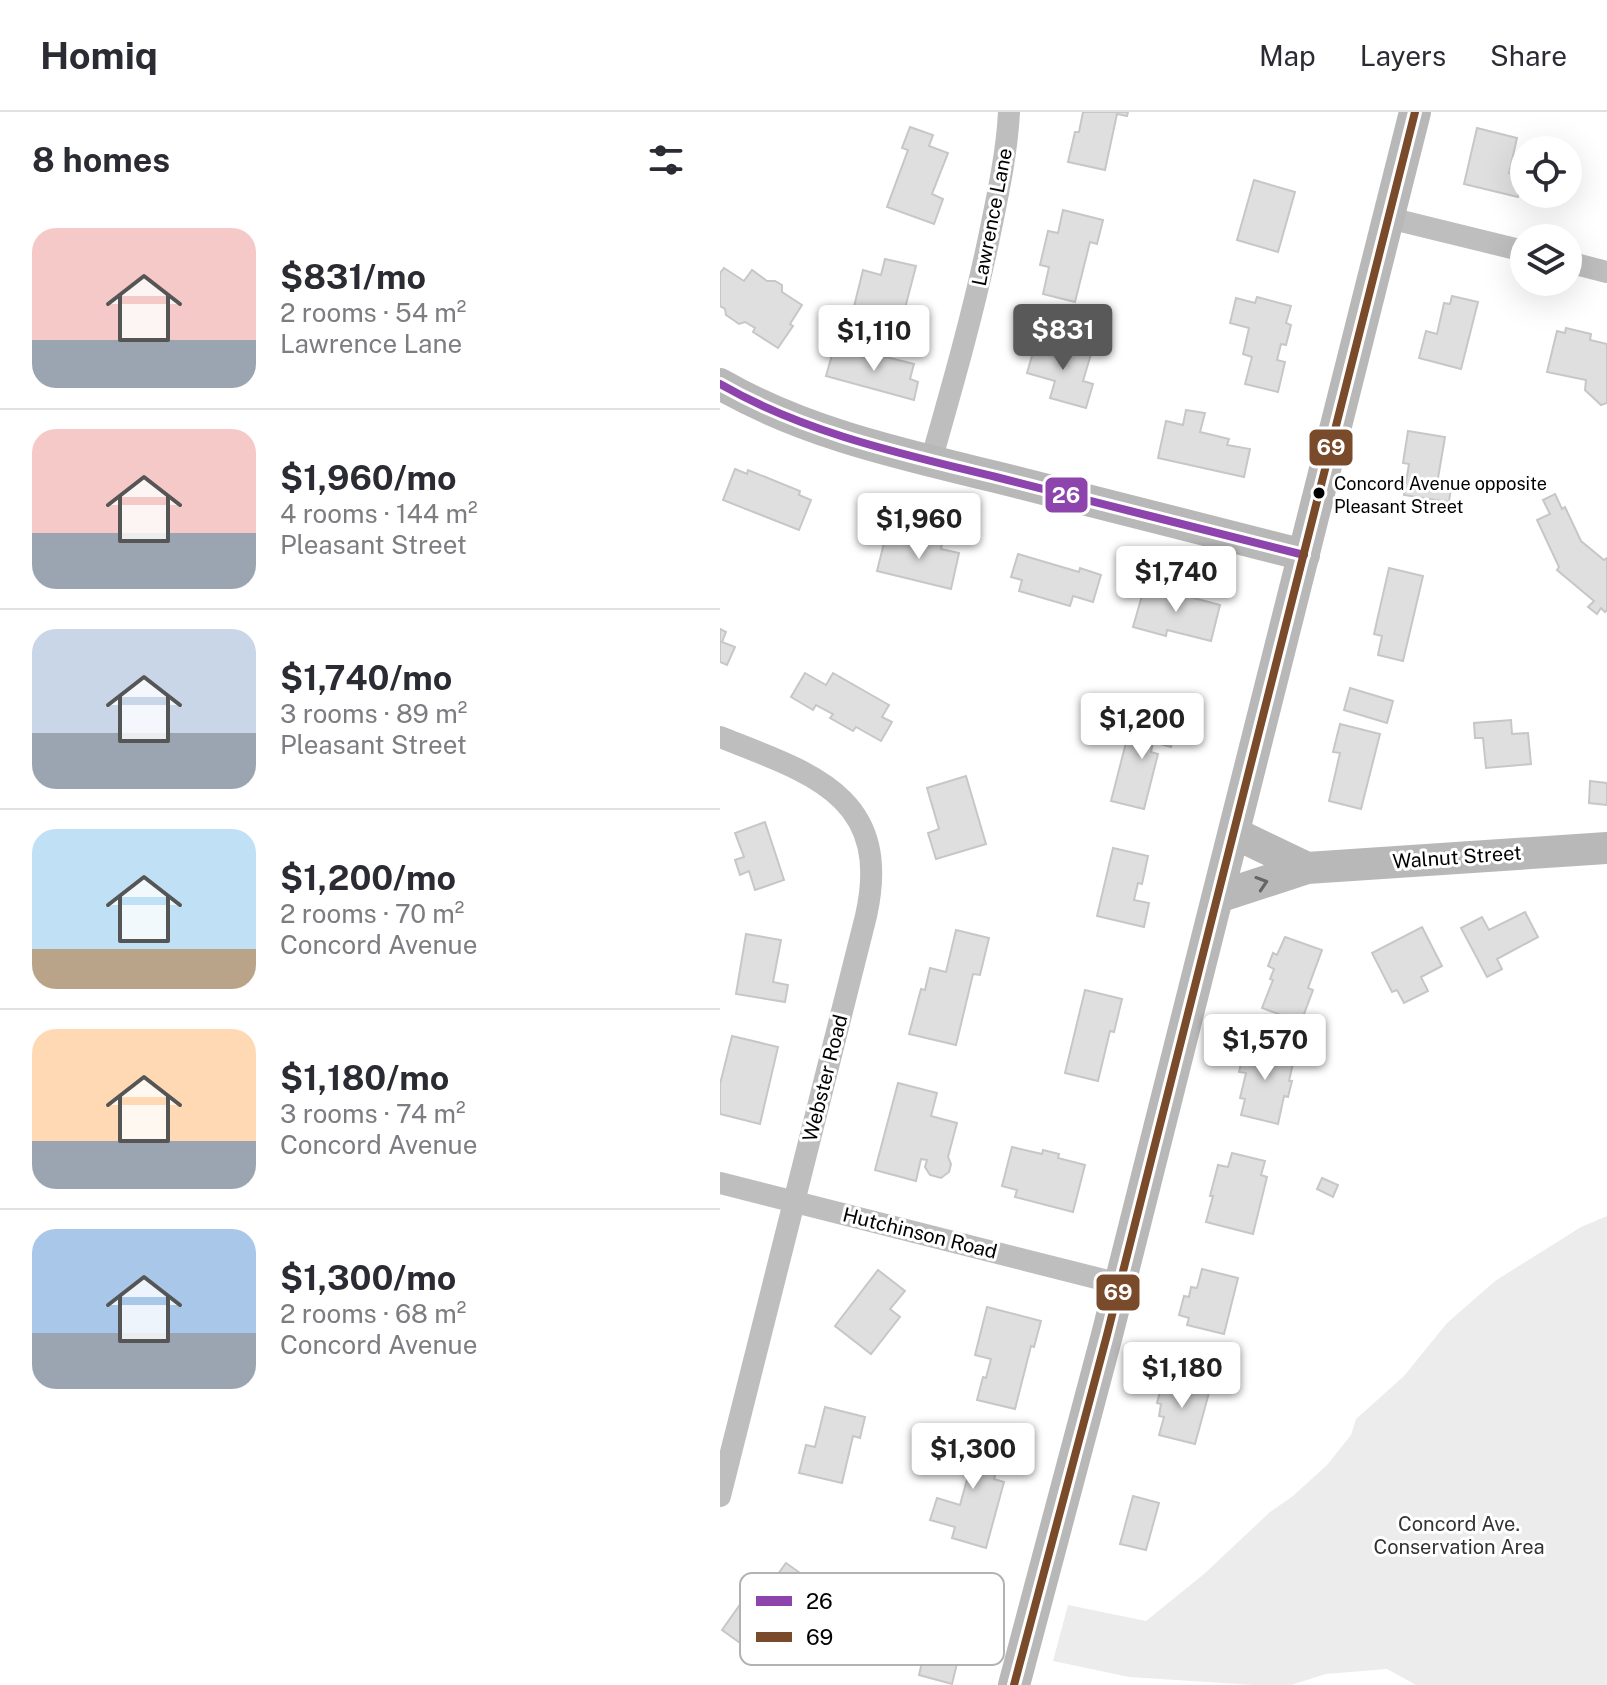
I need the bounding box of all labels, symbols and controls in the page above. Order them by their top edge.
text: Homiq [40,33,158,78]
text: Map [1259,39,1316,72]
text: Layers [1360,39,1446,72]
text: Share [1490,39,1567,72]
map controls [1510,136,1582,296]
button: locate [1510,136,1582,208]
icon: filters [644,138,688,182]
text: 8 homes [32,140,170,180]
street label: Lawrence Lane [967,146,1017,288]
button: layers [1510,224,1582,296]
text: $831/mo [280,257,426,297]
icon: home [96,260,192,356]
text: 2 rooms · 54 m² [280,297,466,328]
pin: $831 [1016,304,1110,372]
pin: $1,110 [809,305,939,373]
text: $831 [1031,314,1095,345]
text: $1,110 [836,315,912,346]
text: Lawrence Lane [280,328,462,359]
line badge: 69 [1308,428,1354,467]
text: 69 [1317,434,1345,460]
text: $1,960/mo [280,458,457,498]
icon: home [96,461,192,557]
place label: Concord Avenue opposite Pleasant Street [1334,473,1547,517]
line badge: 26 [1044,476,1089,514]
text: 26 [1052,482,1080,508]
marker: Concord Avenue opposite Pleasant Street [1311,485,1327,501]
pin: $1,960 [854,493,984,561]
text: 4 rooms · 144 m² [280,498,478,529]
text: $1,960 [876,503,962,534]
text: Pleasant Street [280,529,467,560]
pin: $1,740 [1111,546,1241,614]
text: $1,740 [1134,556,1218,587]
text: $1,740/mo [280,658,452,698]
icon: home [96,661,192,757]
pin: $1,200 [1077,693,1207,761]
text: 3 rooms · 89 m² [280,698,467,729]
text: $1,200 [1099,703,1185,734]
text: Pleasant Street [280,729,467,760]
street label: Walnut Street [1392,841,1522,873]
text: $1,200/mo [280,858,456,898]
icon: home [96,861,192,957]
one-way arrow [1255,876,1269,892]
text: 2 rooms · 70 m² [280,898,464,929]
text: Concord Avenue [280,929,477,960]
street label: Webster Road [798,1012,852,1144]
pin: $1,570 [1200,1014,1330,1082]
text: $1,570 [1222,1024,1308,1055]
text: $1,180/mo [280,1058,449,1098]
icon: home [96,1061,192,1157]
text: 3 rooms · 74 m² [280,1098,466,1129]
text: Concord Avenue [280,1129,477,1160]
street label: Hutchinson Road [840,1202,1000,1264]
text: $1,300/mo [280,1258,456,1298]
icon: home [96,1261,192,1357]
line badge: 69 [1095,1273,1141,1312]
text: 69 [1104,1279,1132,1305]
text: 2 rooms · 68 m² [280,1298,466,1329]
text: Concord Avenue [280,1329,477,1360]
pin: $1,180 [1117,1342,1247,1410]
text: $1,180 [1141,1352,1223,1383]
pin: $1,300 [908,1423,1038,1491]
text: $1,300 [930,1433,1016,1464]
park label: Concord Ave. Conservation Area [1373,1512,1545,1559]
legend [740,1573,1004,1665]
text: 26 [806,1588,833,1614]
text: 69 [806,1624,833,1650]

